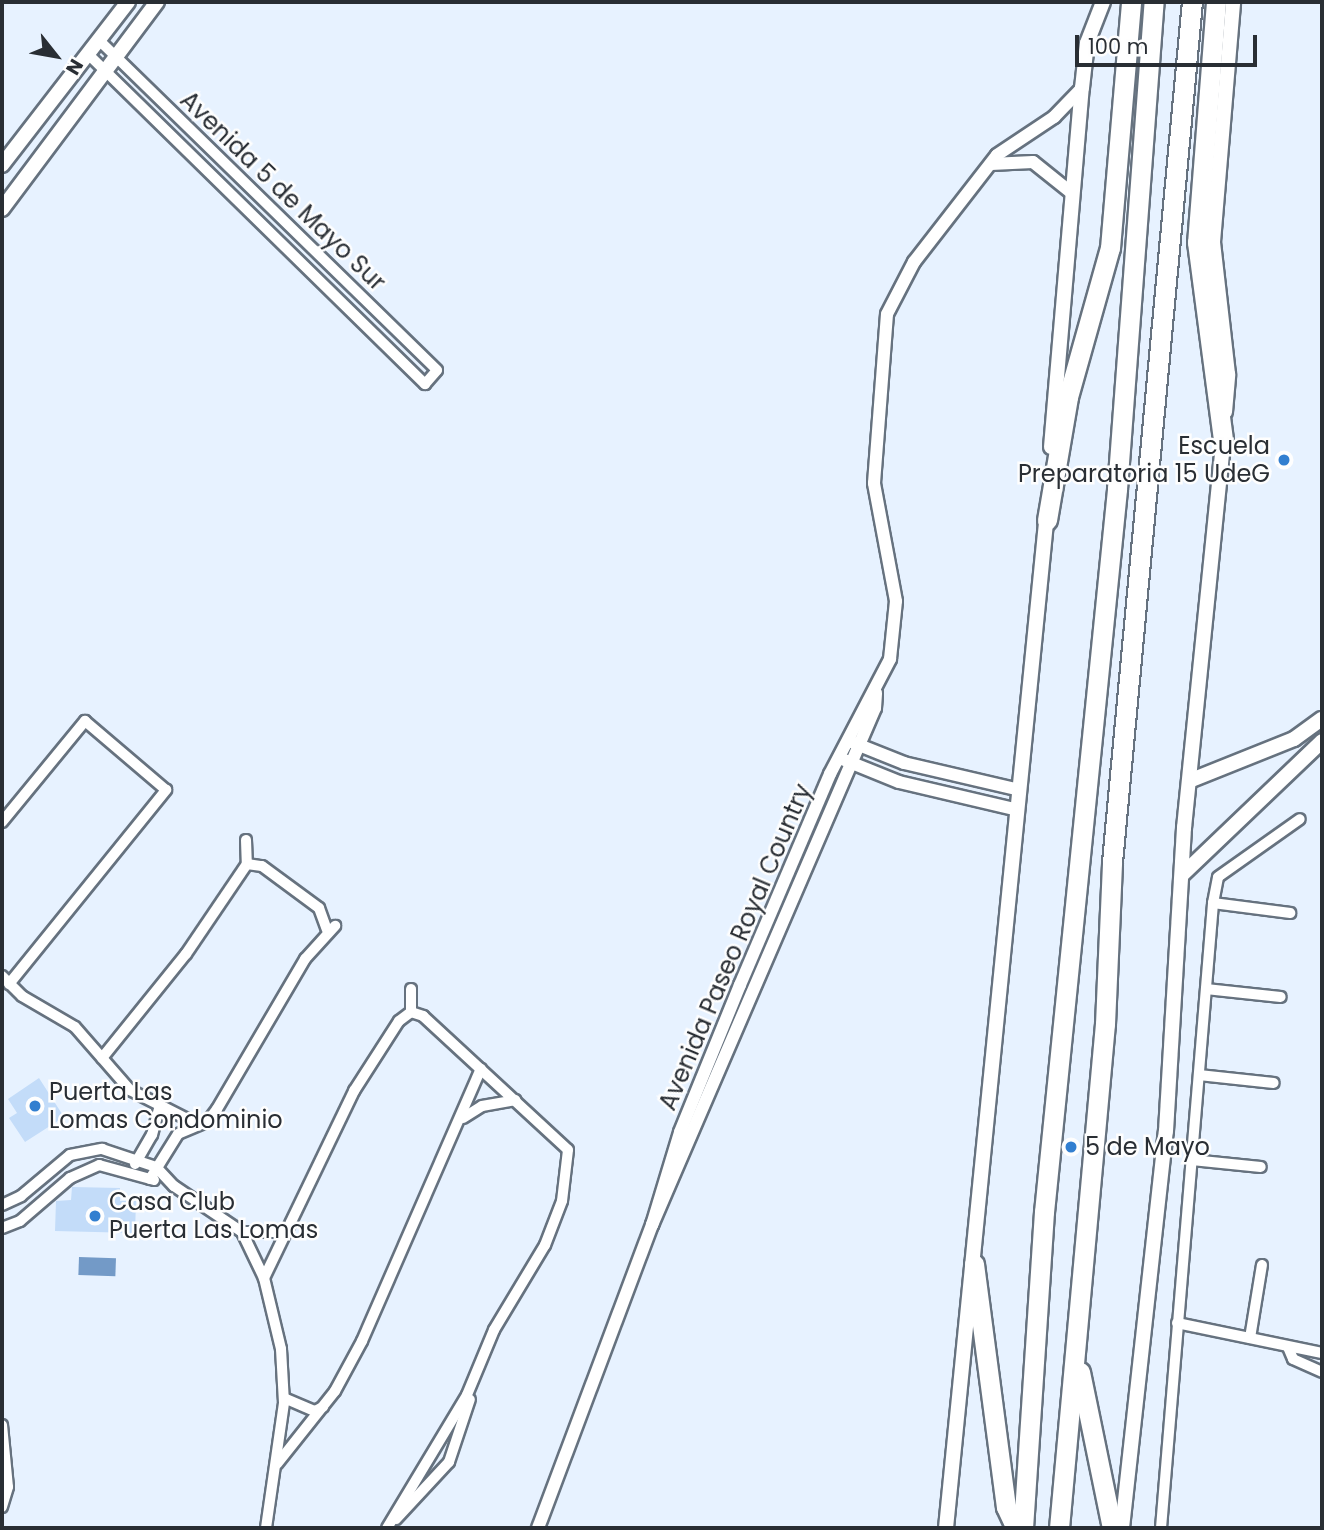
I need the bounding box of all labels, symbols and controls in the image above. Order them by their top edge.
north arrow [21,21,91,91]
scale bar [1079,21,1261,65]
text: 100 m [1088,32,1148,61]
text: N [59,54,90,80]
street label: Avenida 5 de Mayo Sur [174,85,392,297]
place label: Escuela Preparatoria 15 UdeG [1018,432,1270,488]
marker: Escuela Preparatoria 15 UdeG [1276,452,1292,468]
street label: Avenida Paseo Royal Country [653,779,817,1115]
place label: Puerta Las Lomas Condominio [49,1078,283,1134]
marker: Puerta Las Lomas Condominio [27,1098,43,1114]
place label: 5 de Mayo [1085,1133,1210,1161]
marker: 5 de Mayo [1063,1139,1079,1155]
place label: Casa Club Puerta Las Lomas [109,1188,318,1244]
marker: Casa Club Puerta Las Lomas [87,1208,103,1224]

